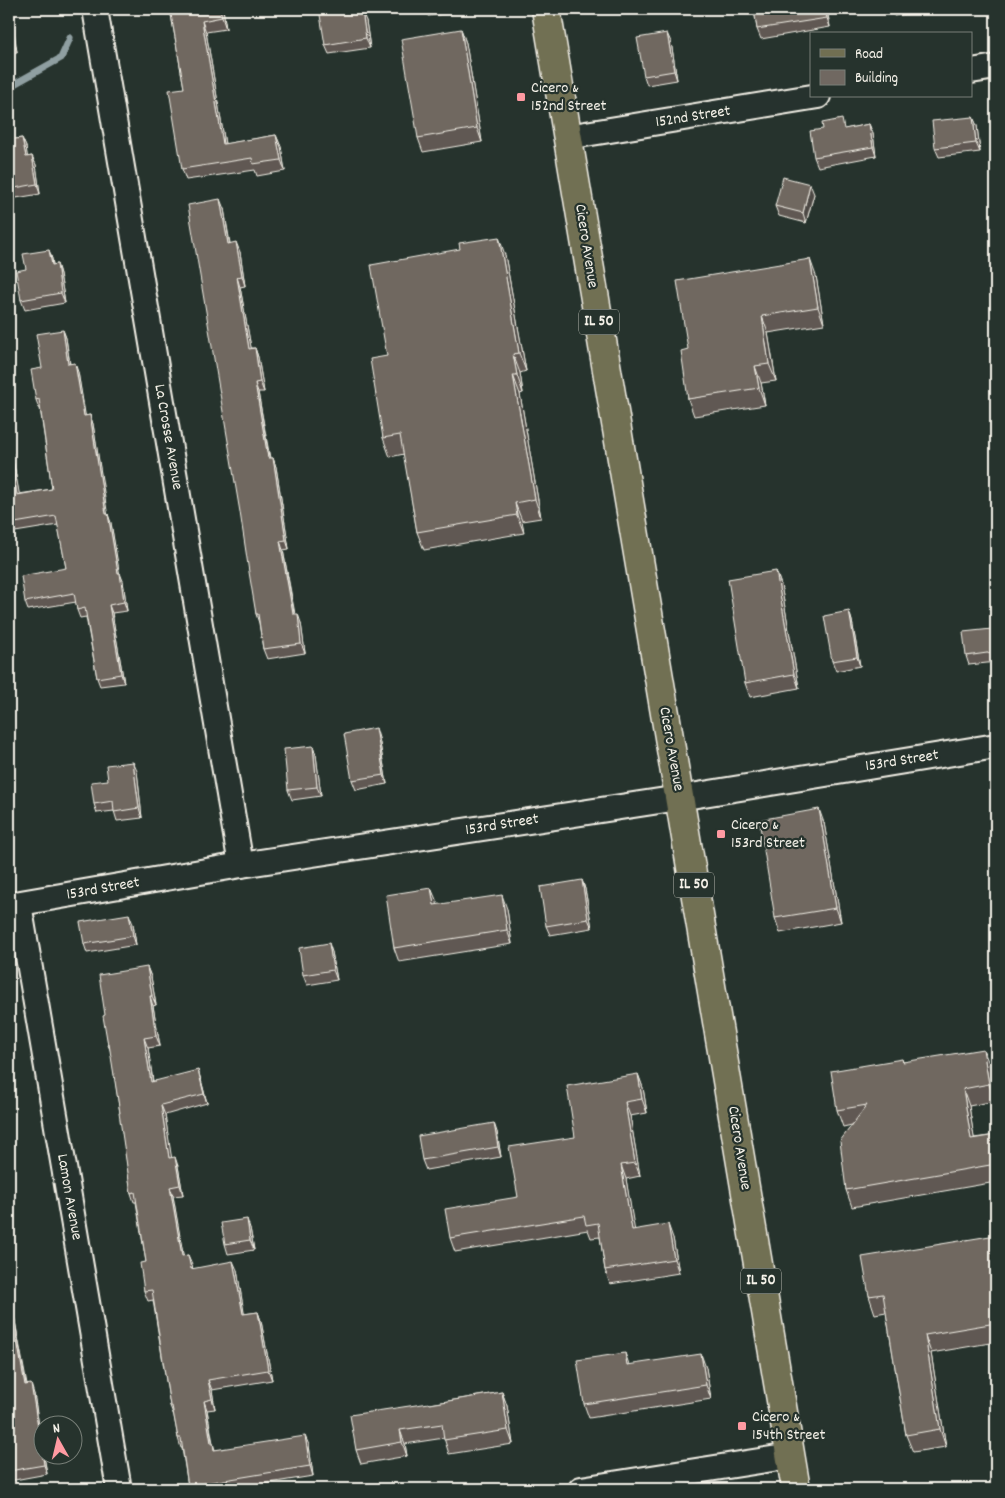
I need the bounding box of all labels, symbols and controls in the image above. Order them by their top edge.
legend [810,32,972,98]
text: Road [855,44,883,66]
text: Building [855,68,898,90]
place label: Cicero & 152nd Street [531,77,606,118]
marker: Cicero & 152nd Street [515,91,527,103]
street label: 152nd Street [654,100,732,134]
street label: Cicero Avenue [568,202,604,290]
road number: IL 50 [579,310,619,334]
street label: La Crosse Avenue [147,383,189,491]
street label: Cicero Avenue [652,705,690,793]
street label: 153rd Street [864,744,940,778]
street label: 153rd Street [464,808,540,842]
place label: Cicero & 153rd Street [731,814,805,855]
marker: Cicero & 153rd Street [715,828,727,840]
street label: 153rd Street [65,871,142,907]
road number: IL 50 [674,872,714,898]
street label: Cicero Avenue [721,1104,757,1192]
street label: Lamon Avenue [50,1152,88,1242]
road number: IL 50 [741,1268,781,1294]
place label: Cicero & 154th Street [752,1406,825,1447]
north arrow [32,1416,82,1466]
text: N [52,1419,61,1439]
marker: Cicero & 154th Street [736,1420,748,1432]

